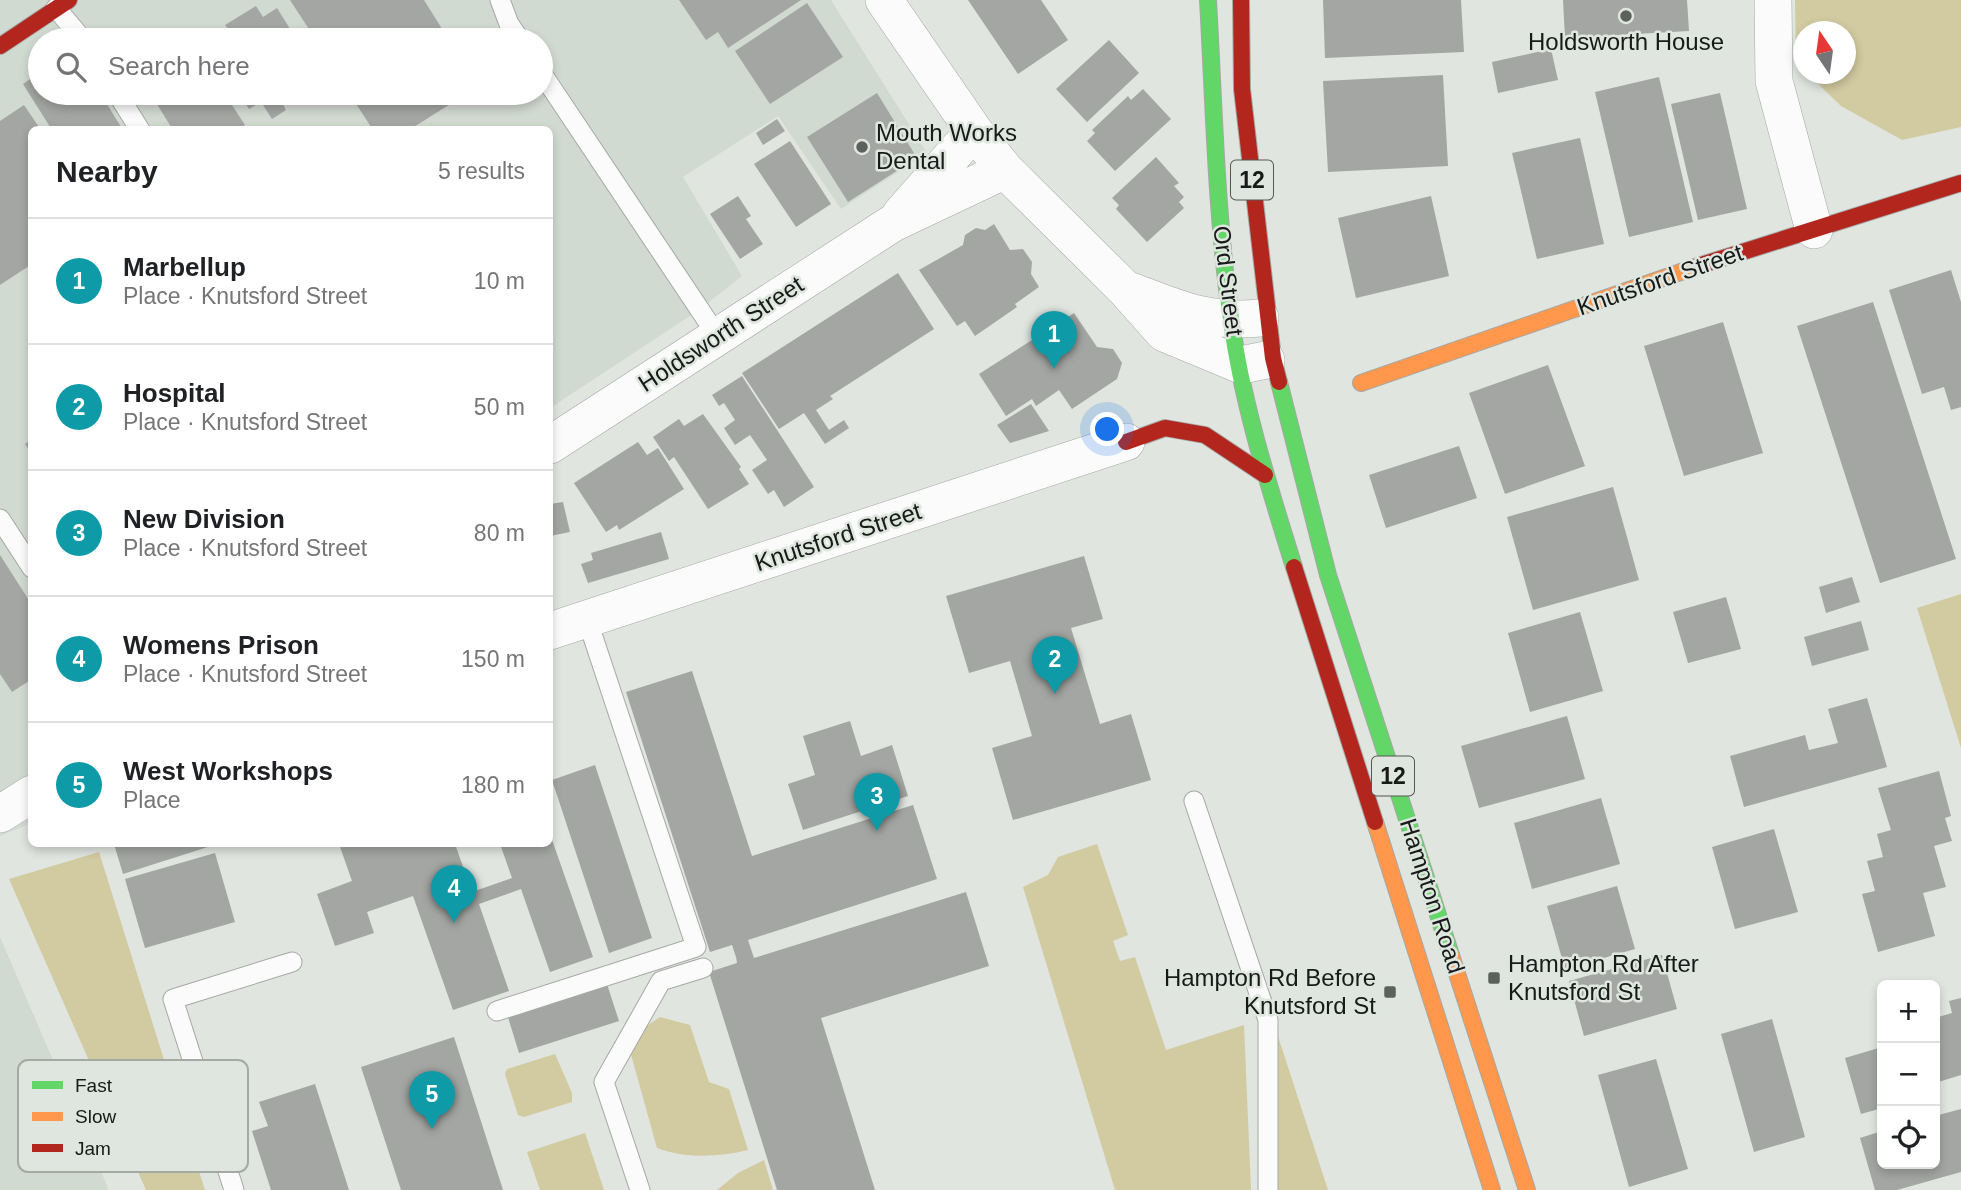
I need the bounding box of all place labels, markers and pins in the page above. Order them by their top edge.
marker: Holdsworth House [1618,8,1634,24]
place label: Holdsworth House [1528,28,1724,55]
place label: Mouth Works Dental [876,119,1017,174]
marker: Mouth Works Dental [854,139,870,155]
pin: 1 [1031,311,1077,369]
pin: 2 [1032,636,1078,694]
pin: 3 [854,773,900,831]
pin: 4 [431,865,477,923]
place label: Hampton Rd After Knutsford St [1508,950,1699,1005]
place label: Hampton Rd Before Knutsford St [1164,964,1376,1019]
marker: Hampton Rd After Knutsford St [1486,970,1502,986]
marker: Hampton Rd Before Knutsford St [1382,984,1398,1000]
pin: 5 [409,1071,455,1129]

